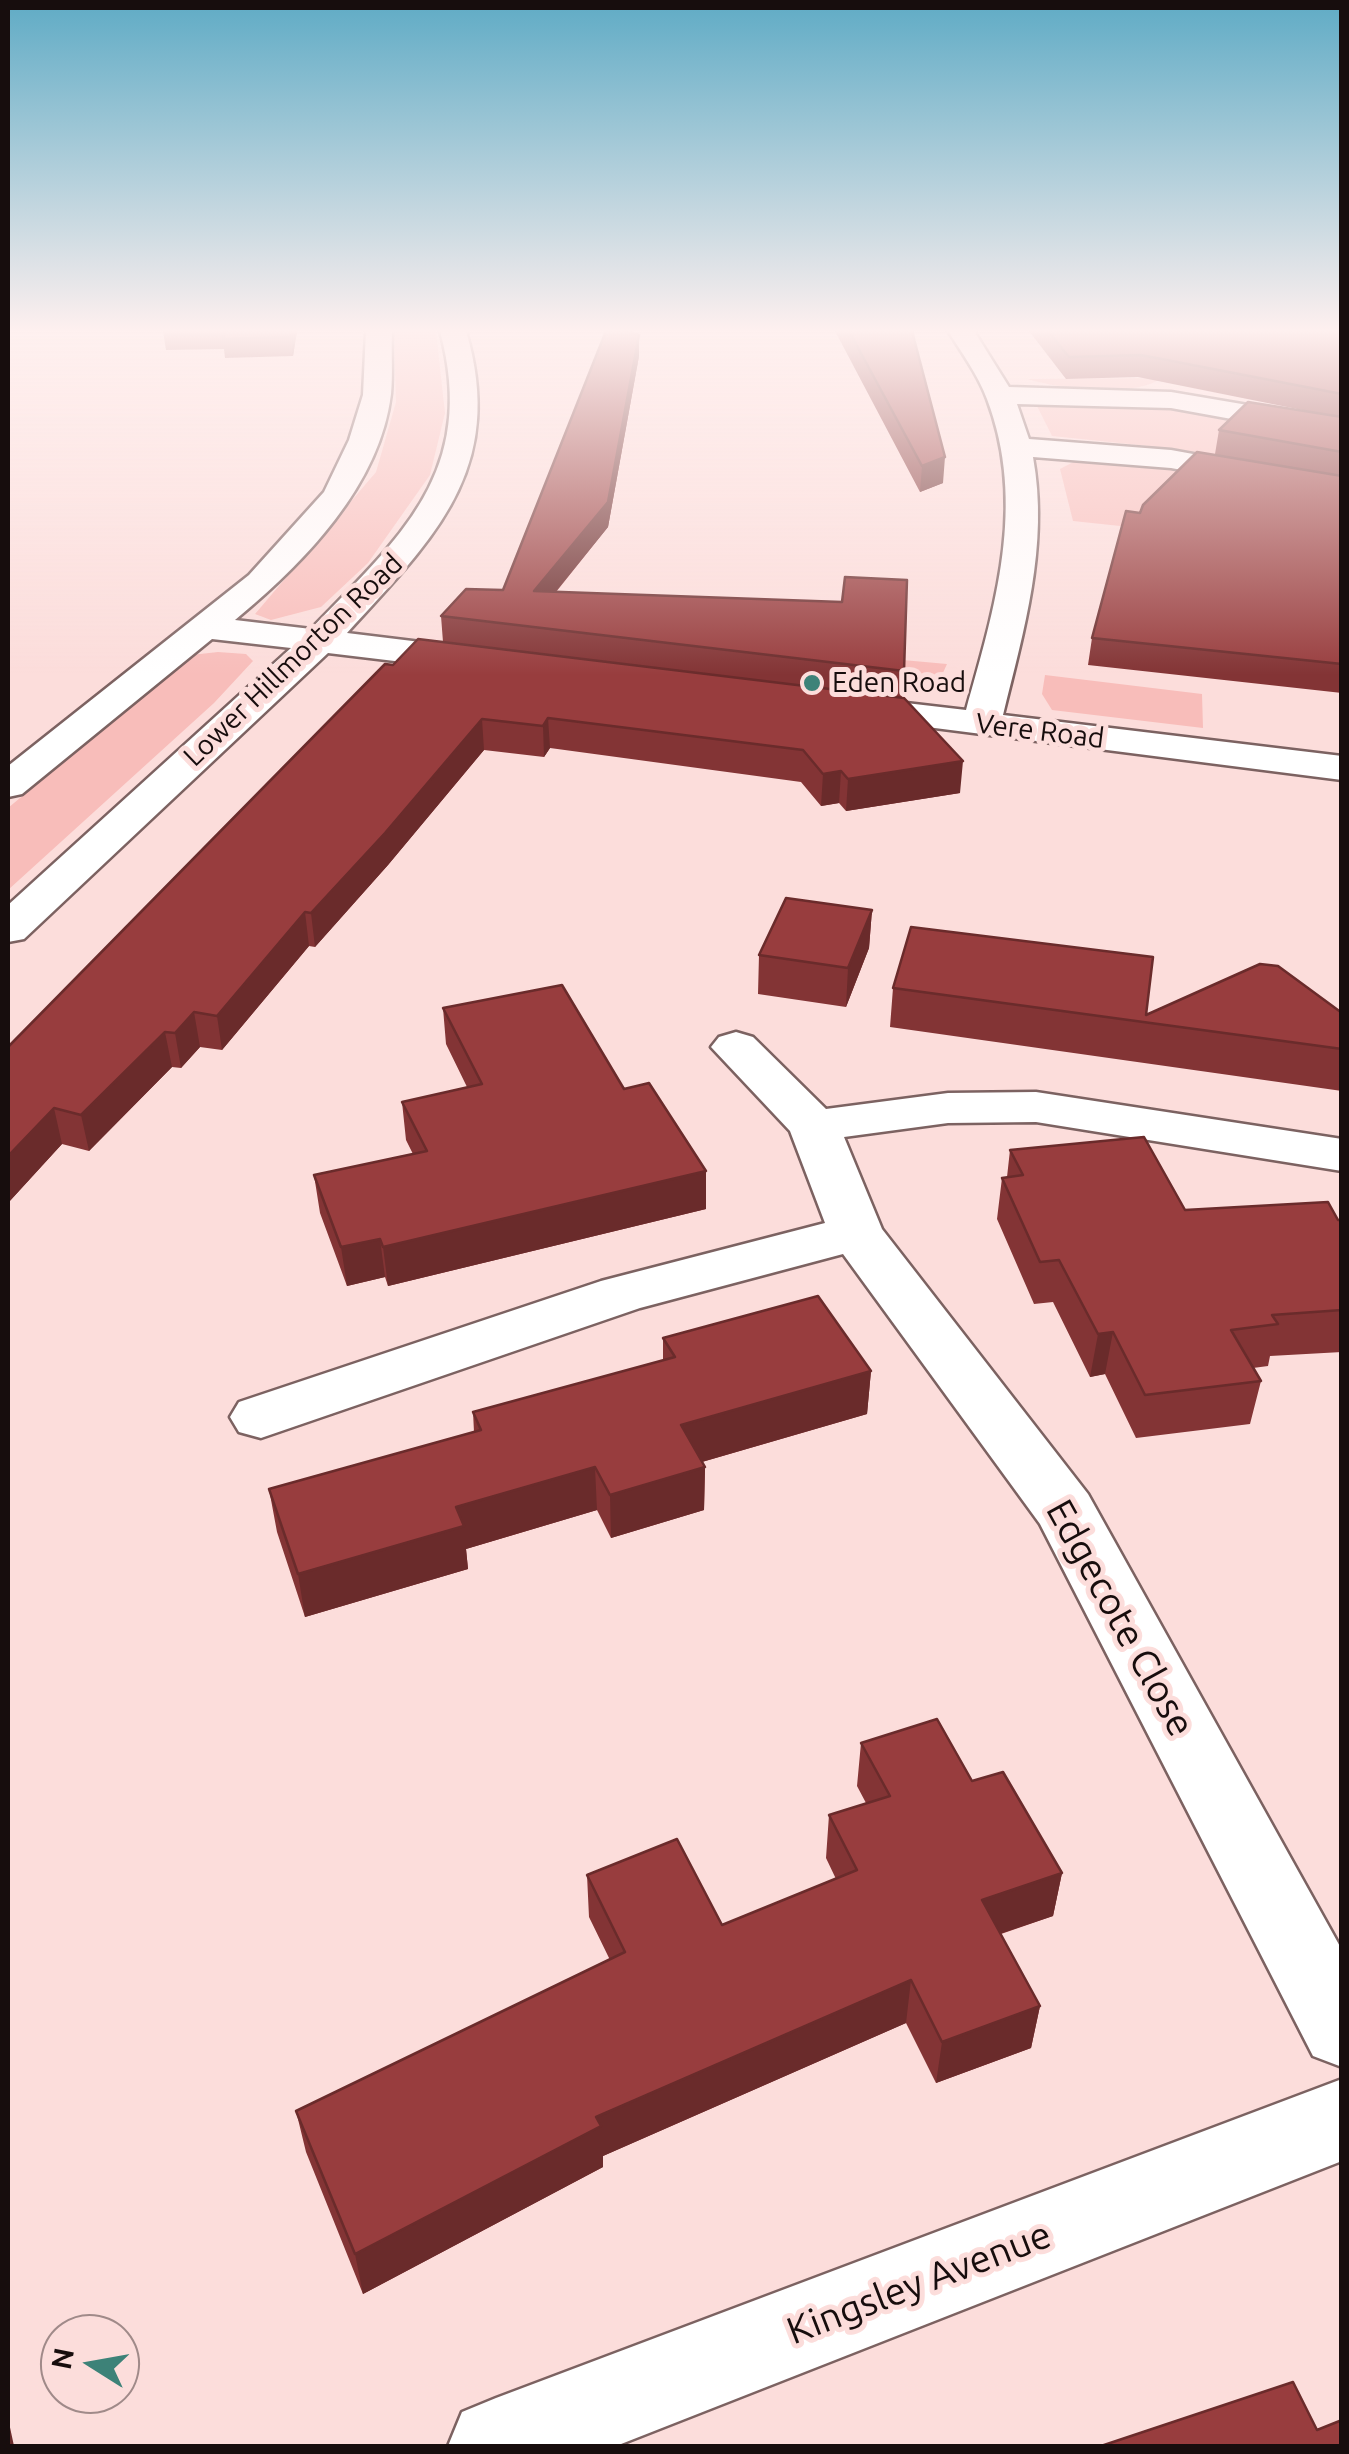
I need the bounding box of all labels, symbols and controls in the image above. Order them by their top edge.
street label: Lower Hillmorton Road [177,547,409,773]
place label: Eden Road [832,666,966,700]
marker: Eden Road [801,672,823,694]
street label: Vere Road [974,706,1106,756]
street label: Edgecote Close [1036,1492,1204,1744]
street label: Kingsley Avenue [781,2212,1057,2354]
north arrow [40,2314,140,2414]
text: N [45,2345,79,2372]

